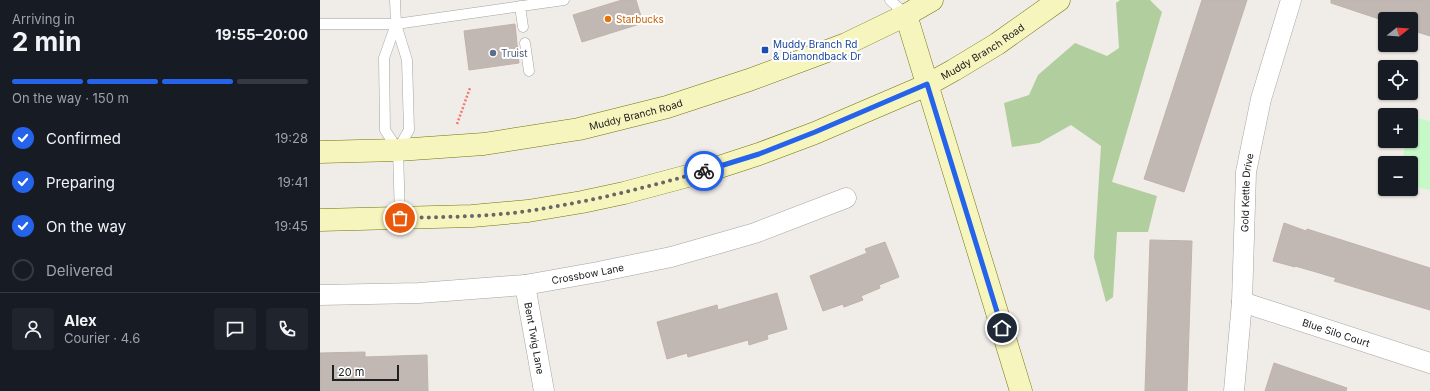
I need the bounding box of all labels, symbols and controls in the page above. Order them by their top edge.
text: Arriving in [12,11,75,27]
north arrow [1378,12,1418,52]
map controls [1378,12,1418,196]
place label: Starbucks [616,13,664,25]
marker: Starbucks [603,14,613,24]
street label: Muddy Branch Road [939,21,1026,82]
text: 19:55–20:00 [215,25,308,44]
text: 2 min [12,26,82,57]
place label: Muddy Branch Rd & Diamondback Dr [773,38,861,62]
marker: Muddy Branch Rd & Diamondback Dr [760,45,770,55]
place label: Truist [501,47,528,59]
marker: Truist [488,48,498,58]
button: locate [1378,60,1418,100]
text: On the way · 150 m [12,90,129,106]
street label: Muddy Branch Road [588,96,684,132]
button: + [1378,108,1418,148]
icon: check [12,127,34,149]
text: Confirmed [46,129,121,148]
text: 19:28 [275,130,308,146]
courier [684,151,724,191]
street label: Gold Kettle Drive [1238,152,1256,232]
button: − [1378,156,1418,196]
icon: bike [693,160,715,182]
icon: check [12,171,34,193]
text: Preparing [46,173,115,192]
text: 19:41 [277,174,308,190]
pin [383,201,417,235]
icon: bag [389,207,411,229]
icon: check [12,215,34,237]
text: On the way [46,217,126,236]
text: 19:45 [275,218,308,234]
text: Delivered [46,261,113,280]
street label: Crossbow Lane [550,261,625,286]
street label: Bent Twig Lane [522,301,547,375]
button: person [12,308,54,350]
button: chat [214,308,256,350]
button: phone [266,308,308,350]
text: Alex [64,311,97,330]
pin [985,311,1019,345]
street label: Blue Silo Court [1301,316,1372,349]
icon: home [991,317,1013,339]
text: Courier · 4.6 [64,330,140,346]
scale bar [332,363,399,382]
text: 20 m [338,365,364,379]

